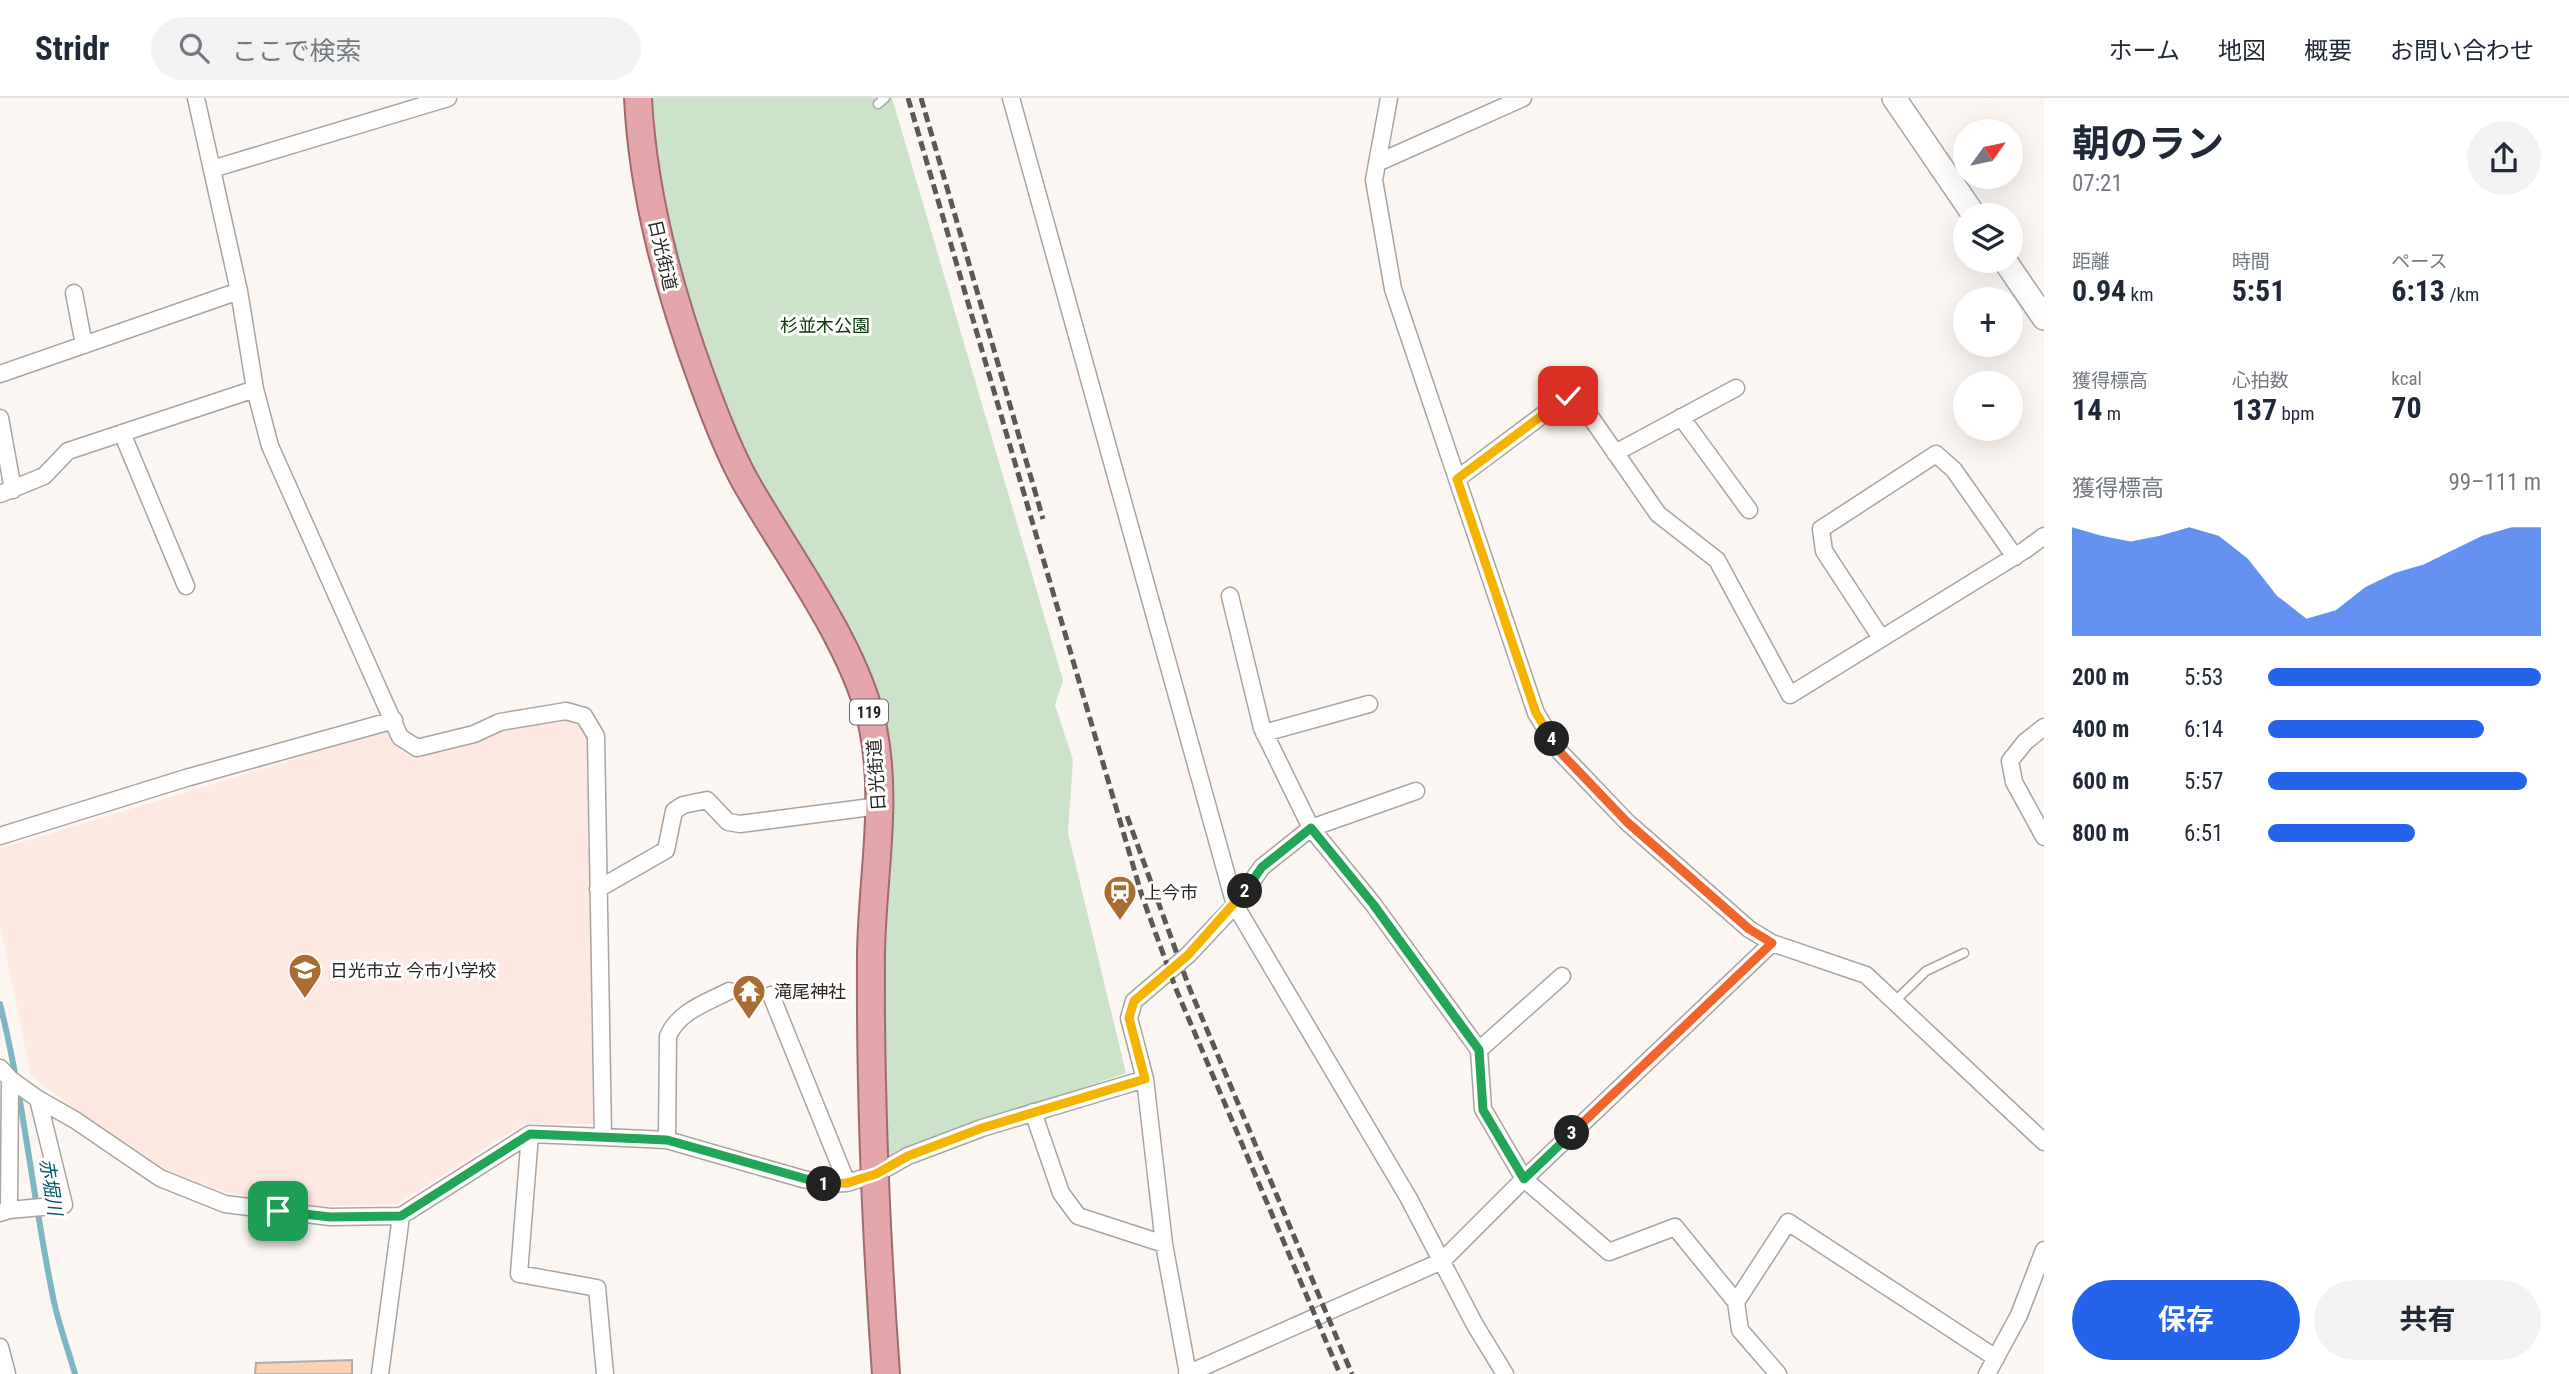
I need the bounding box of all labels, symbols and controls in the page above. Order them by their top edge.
search box [151,17,641,80]
text: Stridr [35,29,109,68]
icon: search [175,29,213,67]
text: ここで検索 [231,36,361,66]
text: ホーム [2109,37,2180,65]
text: 地図 [2218,37,2266,65]
text: 概要 [2304,37,2352,65]
text: お問い合わせ [2390,37,2534,65]
north arrow [1953,119,2023,189]
map controls [1953,119,2023,441]
button: share [2467,121,2541,195]
text: 朝のラン [2072,122,2224,166]
text: 07:21 [2072,170,2123,197]
button: layers [1953,203,2023,273]
street label: 日光街道 [645,218,681,292]
text: 距離 [2072,250,2110,273]
text: 時間 [2232,250,2270,273]
text: ペース [2391,250,2447,273]
text: 0.94 [2072,273,2126,308]
text: 5:51 [2232,273,2285,308]
text: 6:13 [2391,273,2445,308]
text: km [2126,283,2153,306]
text: /km [2445,283,2479,306]
button: + [1953,287,2023,357]
park label: 杉並木公園 [780,315,870,336]
pin [1538,366,1598,426]
text: kcal [2391,367,2422,390]
text: 獲得標高 [2072,369,2148,392]
text: 心拍数 [2232,369,2289,392]
button: − [1953,371,2023,441]
icon: check [1549,377,1587,415]
text: 70 [2391,390,2422,425]
text: 14 [2072,392,2102,427]
text: 137 [2232,392,2277,427]
text: m [2102,402,2121,425]
text: bpm [2277,402,2315,425]
text: 99–111 m [2448,469,2541,496]
text: 獲得標高 [2072,475,2164,502]
text: 200 m [2072,664,2129,691]
text: 5:53 [2184,664,2223,691]
road number: 119 [850,699,888,724]
text: 400 m [2072,716,2129,743]
text: 6:14 [2184,716,2223,743]
pin: 4 [1534,722,1570,756]
text: 4 [1547,727,1556,750]
street label: 日光街道 [863,738,889,812]
text: 600 m [2072,768,2129,795]
text: 5:57 [2184,768,2223,795]
text: 800 m [2072,820,2129,847]
text: 6:51 [2184,820,2223,847]
station icon: 上今市 [1101,873,1139,922]
pin: 2 [1228,874,1262,908]
text: 2 [1240,879,1249,902]
place label: 上今市 [1144,882,1198,903]
school or university icon: 日光市立 今市小学校 [286,951,324,1000]
place label: 日光市立 今市小学校 [330,960,496,981]
temple icon: 滝尾神社 [730,972,768,1021]
place label: 滝尾神社 [774,981,846,1002]
pin: 3 [1554,1116,1590,1150]
text: 3 [1567,1121,1576,1144]
water label: 赤堀川 [35,1157,67,1219]
pin: 1 [806,1166,842,1202]
text: 1 [819,1172,828,1195]
pin [248,1181,308,1241]
icon: arrive [259,1192,297,1230]
button: 保存 [2072,1280,2300,1360]
button: 共有 [2314,1280,2541,1360]

